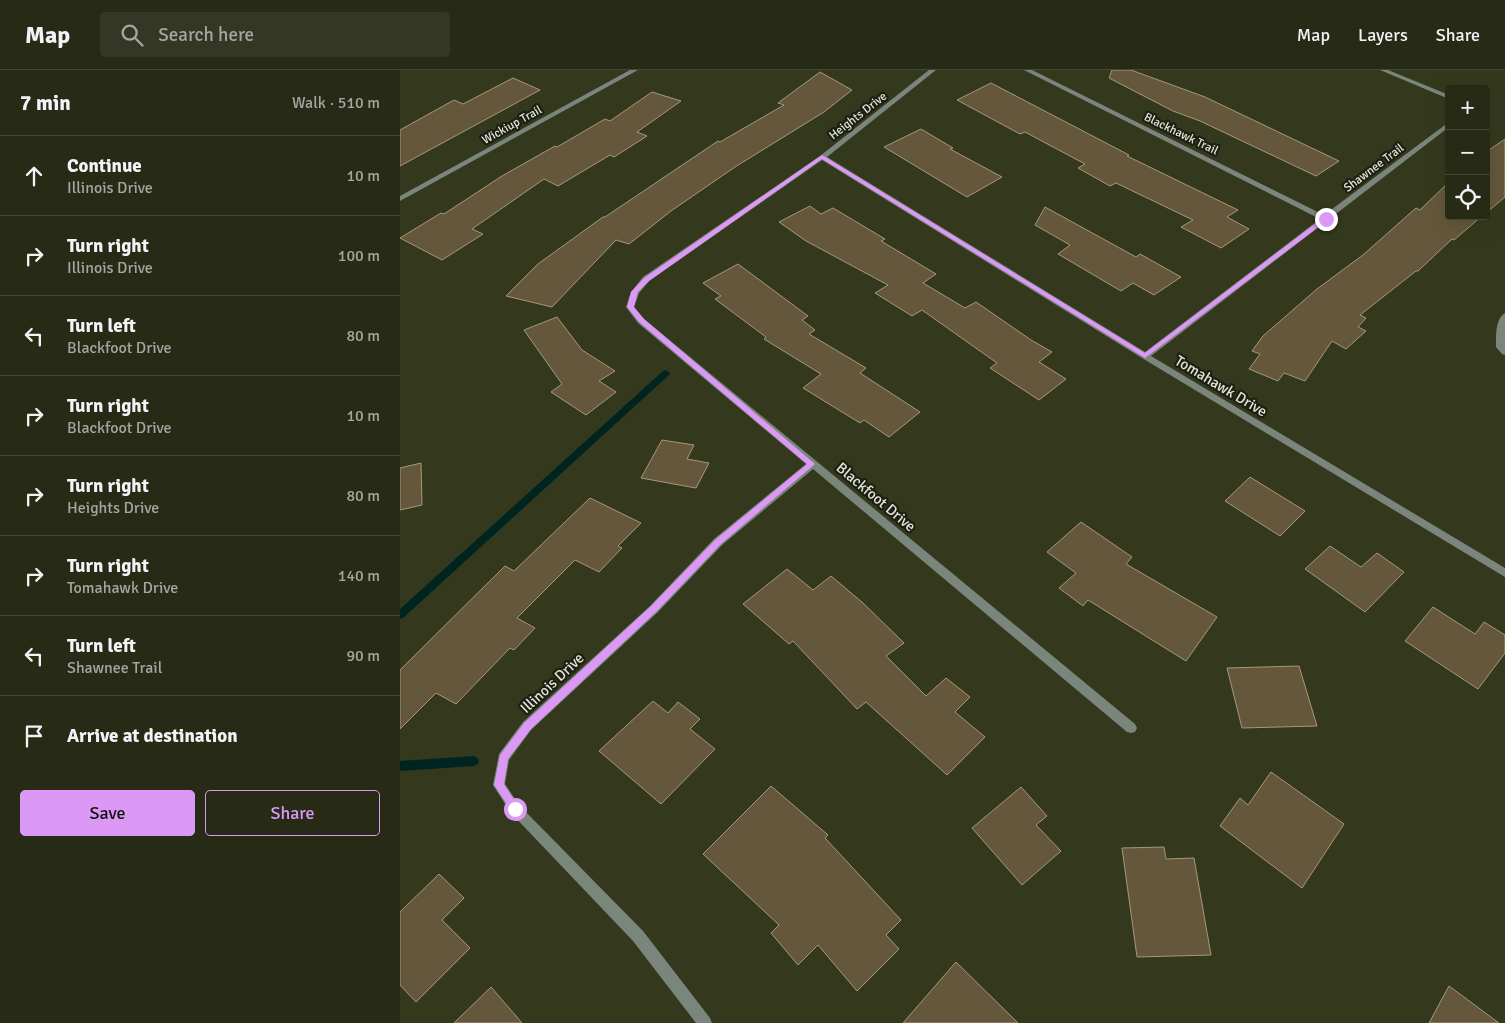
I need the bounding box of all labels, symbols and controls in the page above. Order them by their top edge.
search box [100,12,450,57]
text: Map [25,20,70,50]
icon: search [118,21,146,49]
text: Search here [158,23,254,47]
text: Map [1297,24,1330,46]
text: Layers [1358,24,1408,46]
text: Share [1436,24,1480,46]
map controls [1445,85,1490,220]
button: + [1445,85,1490,130]
street label: Heights Drive [826,89,890,143]
text: 7 min [20,90,71,116]
text: Walk · 510 m [292,93,380,113]
street label: Wickiup Trail [479,102,545,148]
street label: Blackhawk Trail [1141,110,1221,159]
button: − [1445,130,1490,175]
street label: Shawnee Trail [1341,140,1407,196]
text: Continue [67,154,142,178]
icon: ahead [20,162,48,190]
text: 10 m [346,166,380,186]
button: locate [1445,175,1490,220]
text: Illinois Drive [67,178,153,198]
route end [1315,208,1338,231]
text: Turn right [67,234,149,258]
icon: right [20,242,48,270]
text: 100 m [338,246,380,266]
text: Illinois Drive [67,258,153,278]
text: Turn left [67,314,136,338]
icon: left [20,322,48,350]
text: 80 m [346,326,380,346]
text: Blackfoot Drive [67,338,172,358]
street label: Tomahawk Drive [1172,351,1270,421]
text: Turn right [67,394,149,418]
icon: right [20,402,48,430]
text: 10 m [346,406,380,426]
text: Blackfoot Drive [67,418,172,438]
street label: Blackfoot Drive [833,459,919,535]
text: Turn right [67,474,149,498]
icon: right [20,482,48,510]
text: 80 m [346,486,380,506]
text: Heights Drive [67,498,159,518]
text: Turn right [67,554,149,578]
icon: right [20,562,48,590]
text: 140 m [338,566,380,586]
text: Tomahawk Drive [67,578,178,598]
text: Turn left [67,634,136,658]
icon: left [20,642,48,670]
text: 90 m [346,646,380,666]
street label: Illinois Drive [516,649,588,717]
text: Shawnee Trail [67,658,162,678]
icon: arrive [20,722,48,750]
text: Arrive at destination [67,724,238,748]
button: Save [20,790,195,836]
button: Share [205,790,380,836]
route start [504,798,527,821]

